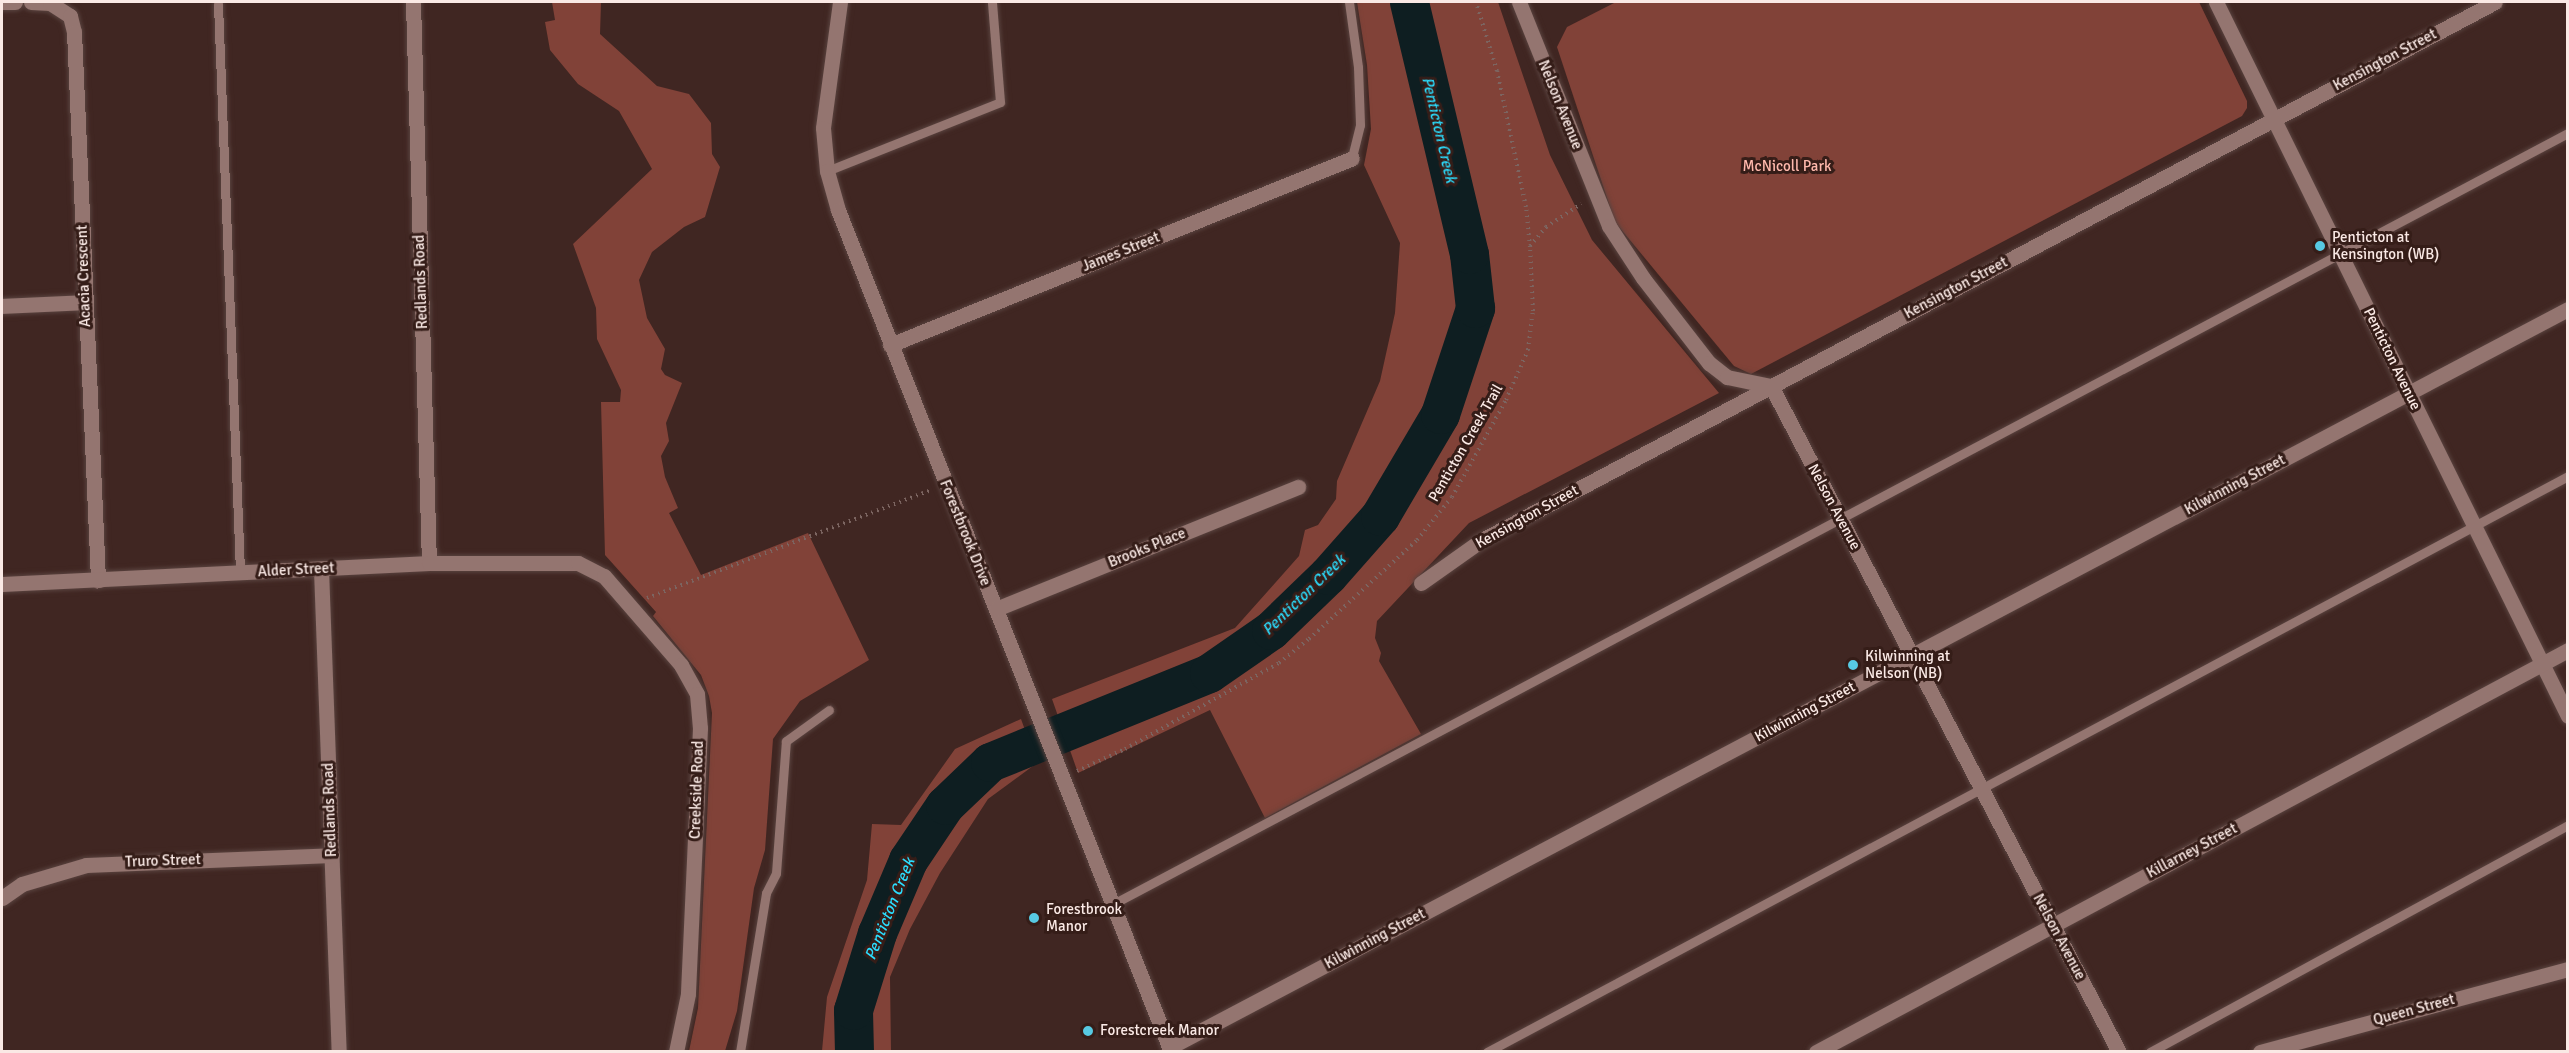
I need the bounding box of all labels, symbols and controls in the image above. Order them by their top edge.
street label: Kensington Street [2330,25,2440,95]
street label: Nelson Avenue [1534,58,1586,152]
water label: Penticton Creek [1417,75,1461,185]
park label: McNicoll Park [1742,158,1832,176]
street label: Acacia Crescent [73,225,95,327]
street label: James Street [1079,228,1163,276]
place label: Penticton at Kensington (WB) [2332,228,2439,263]
street label: Redlands Road [410,235,432,329]
marker: Penticton at Kensington (WB) [2313,239,2327,253]
street label: Kensington Street [1901,253,2011,323]
street label: Penticton Avenue [2359,305,2425,413]
street label: Penticton Creek Trail [1425,381,1507,505]
street label: Kilwinning Street [2182,451,2288,519]
street label: Nelson Avenue [1804,461,1864,553]
street label: Forestbrook Drive [936,477,994,589]
street label: Kensington Street [1473,481,1581,553]
street label: Brooks Place [1106,524,1188,572]
water label: Penticton Creek [1258,550,1350,640]
street label: Alder Street [257,559,335,581]
place label: Kilwinning at Nelson (NB) [1865,647,1950,682]
marker: Kilwinning at Nelson (NB) [1846,658,1860,672]
street label: Kilwinning Street [1752,678,1858,746]
street label: Creekside Road [686,741,708,839]
street label: Redlands Road [319,763,341,857]
street label: Killarney Street [2144,820,2240,882]
street label: Truro Street [125,851,201,871]
water label: Penticton Creek [861,855,919,963]
street label: Nelson Avenue [2029,891,2089,983]
place label: Forestbrook Manor [1046,900,1122,935]
street label: Kilwinning Street [1322,905,1428,973]
marker: Forestbrook Manor [1027,911,1041,925]
street label: Queen Street [2371,990,2457,1030]
place label: Forestcreek Manor [1100,1022,1219,1040]
marker: Forestcreek Manor [1081,1024,1095,1038]

